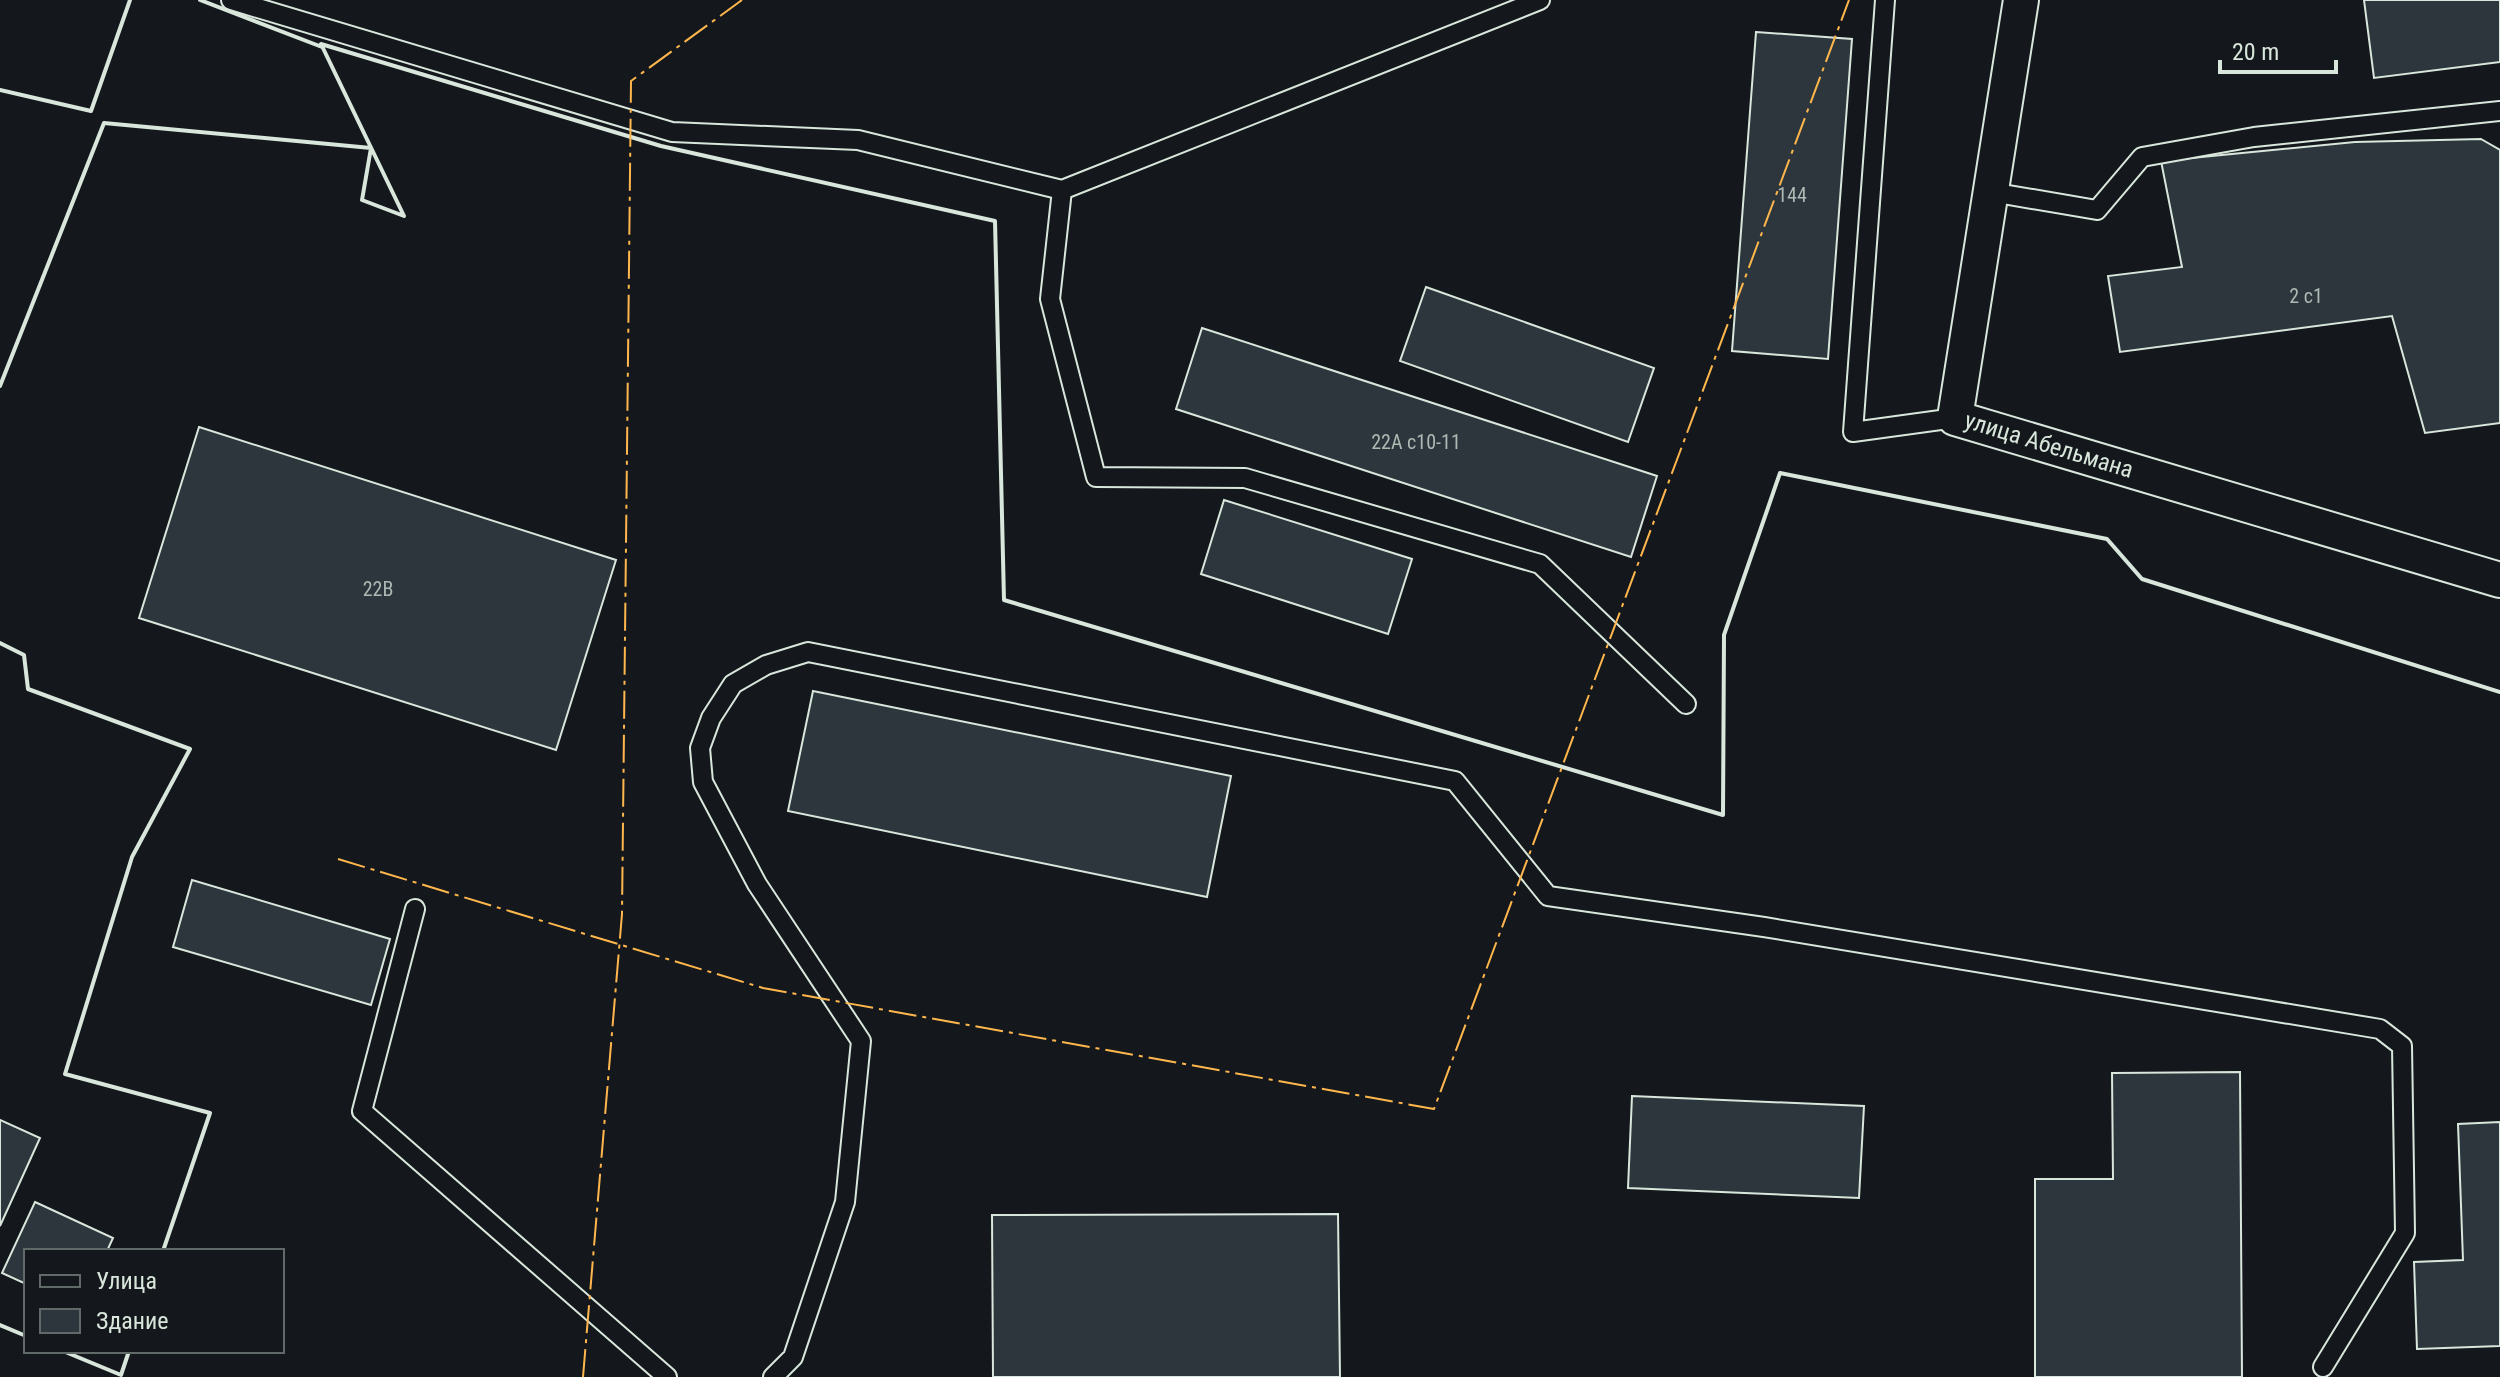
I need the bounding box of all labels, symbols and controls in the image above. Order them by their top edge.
scale bar [2220,24,2336,74]
text: 20 m [2232,38,2279,66]
house number: 144 [1777,183,1807,207]
house number: 2 с1 [2289,284,2323,308]
street label: улица Абельмана [1961,406,2137,484]
house number: 22А с10-11 [1371,430,1461,454]
house number: 22В [363,577,393,601]
legend [24,1249,284,1353]
text: Улица [96,1267,157,1295]
text: Здание [96,1307,168,1335]

